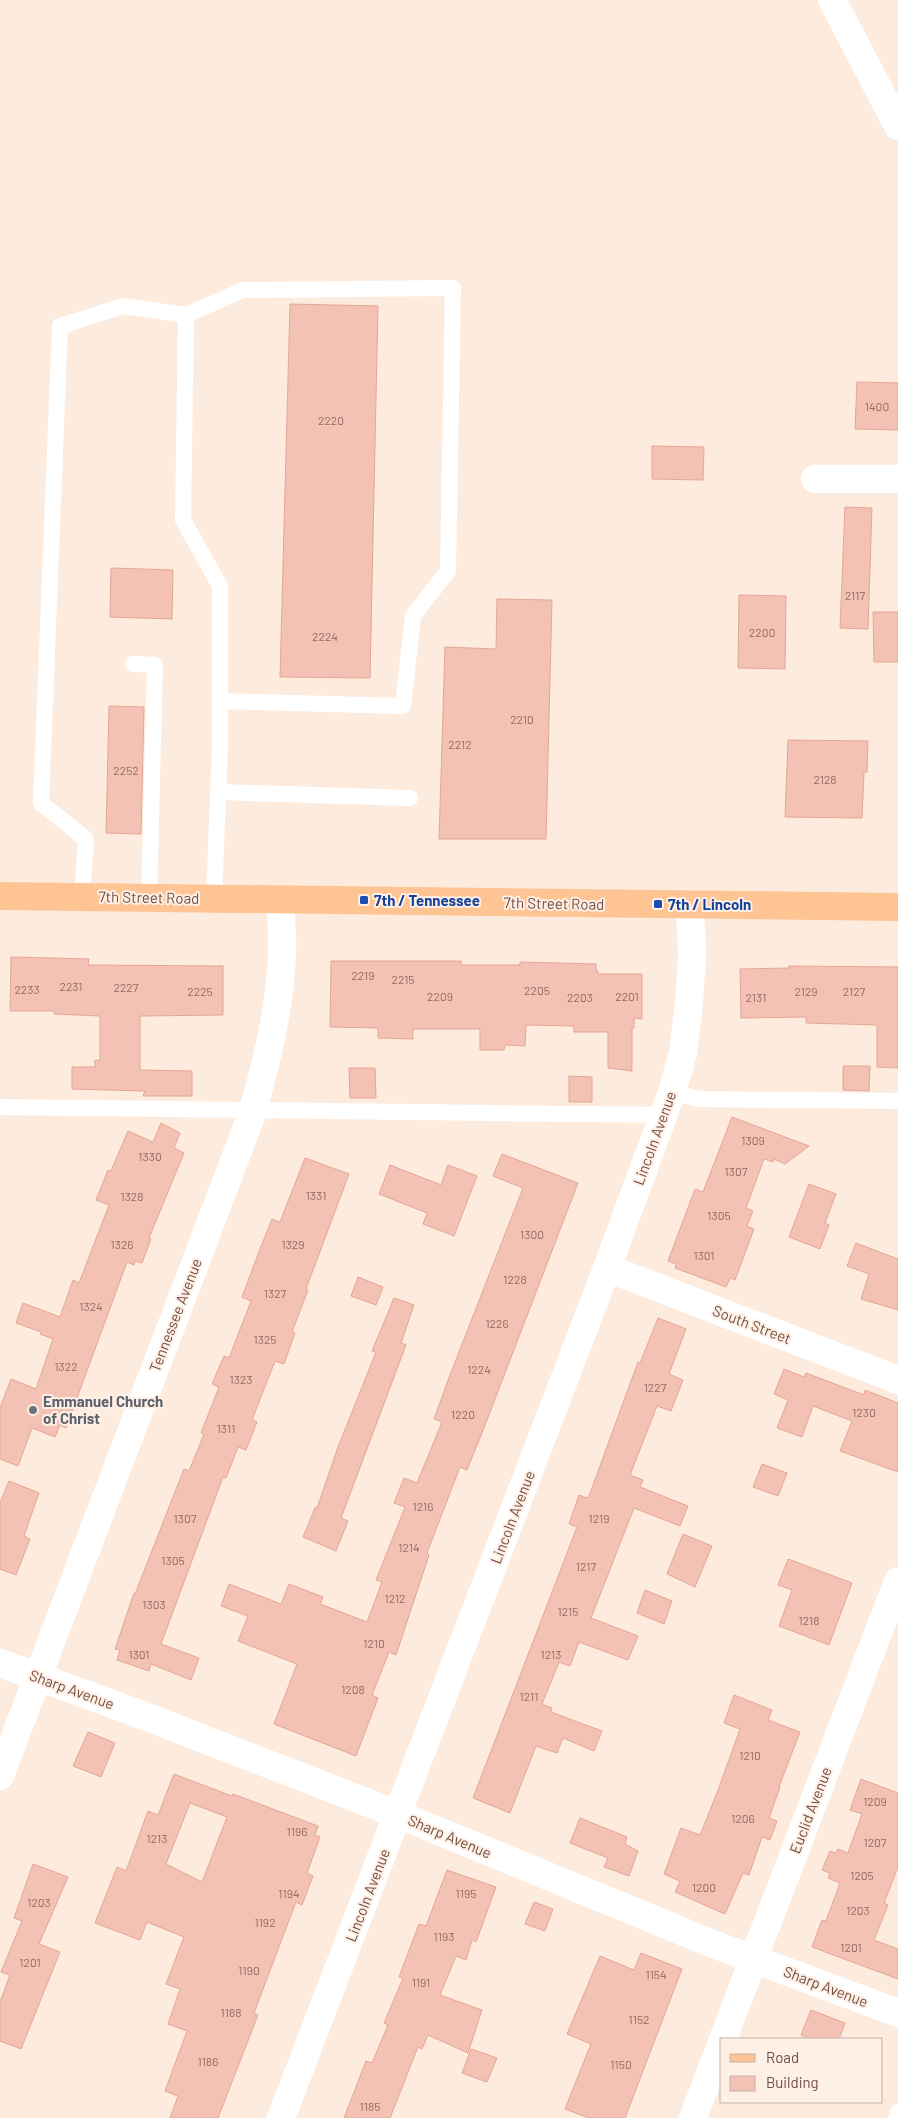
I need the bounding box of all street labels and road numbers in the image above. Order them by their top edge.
street label: 7th Street Road [98,887,200,907]
street label: 7th Street Road [503,893,605,913]
street label: Lincoln Avenue [629,1089,679,1187]
street label: Tennessee Avenue [145,1256,205,1374]
street label: South Street [710,1301,794,1347]
street label: Lincoln Avenue [486,1468,538,1566]
street label: Sharp Avenue [27,1665,117,1713]
street label: Euclid Avenue [785,1764,835,1856]
street label: Sharp Avenue [406,1810,494,1862]
street label: Lincoln Avenue [341,1846,393,1944]
street label: Sharp Avenue [781,1962,871,2010]

